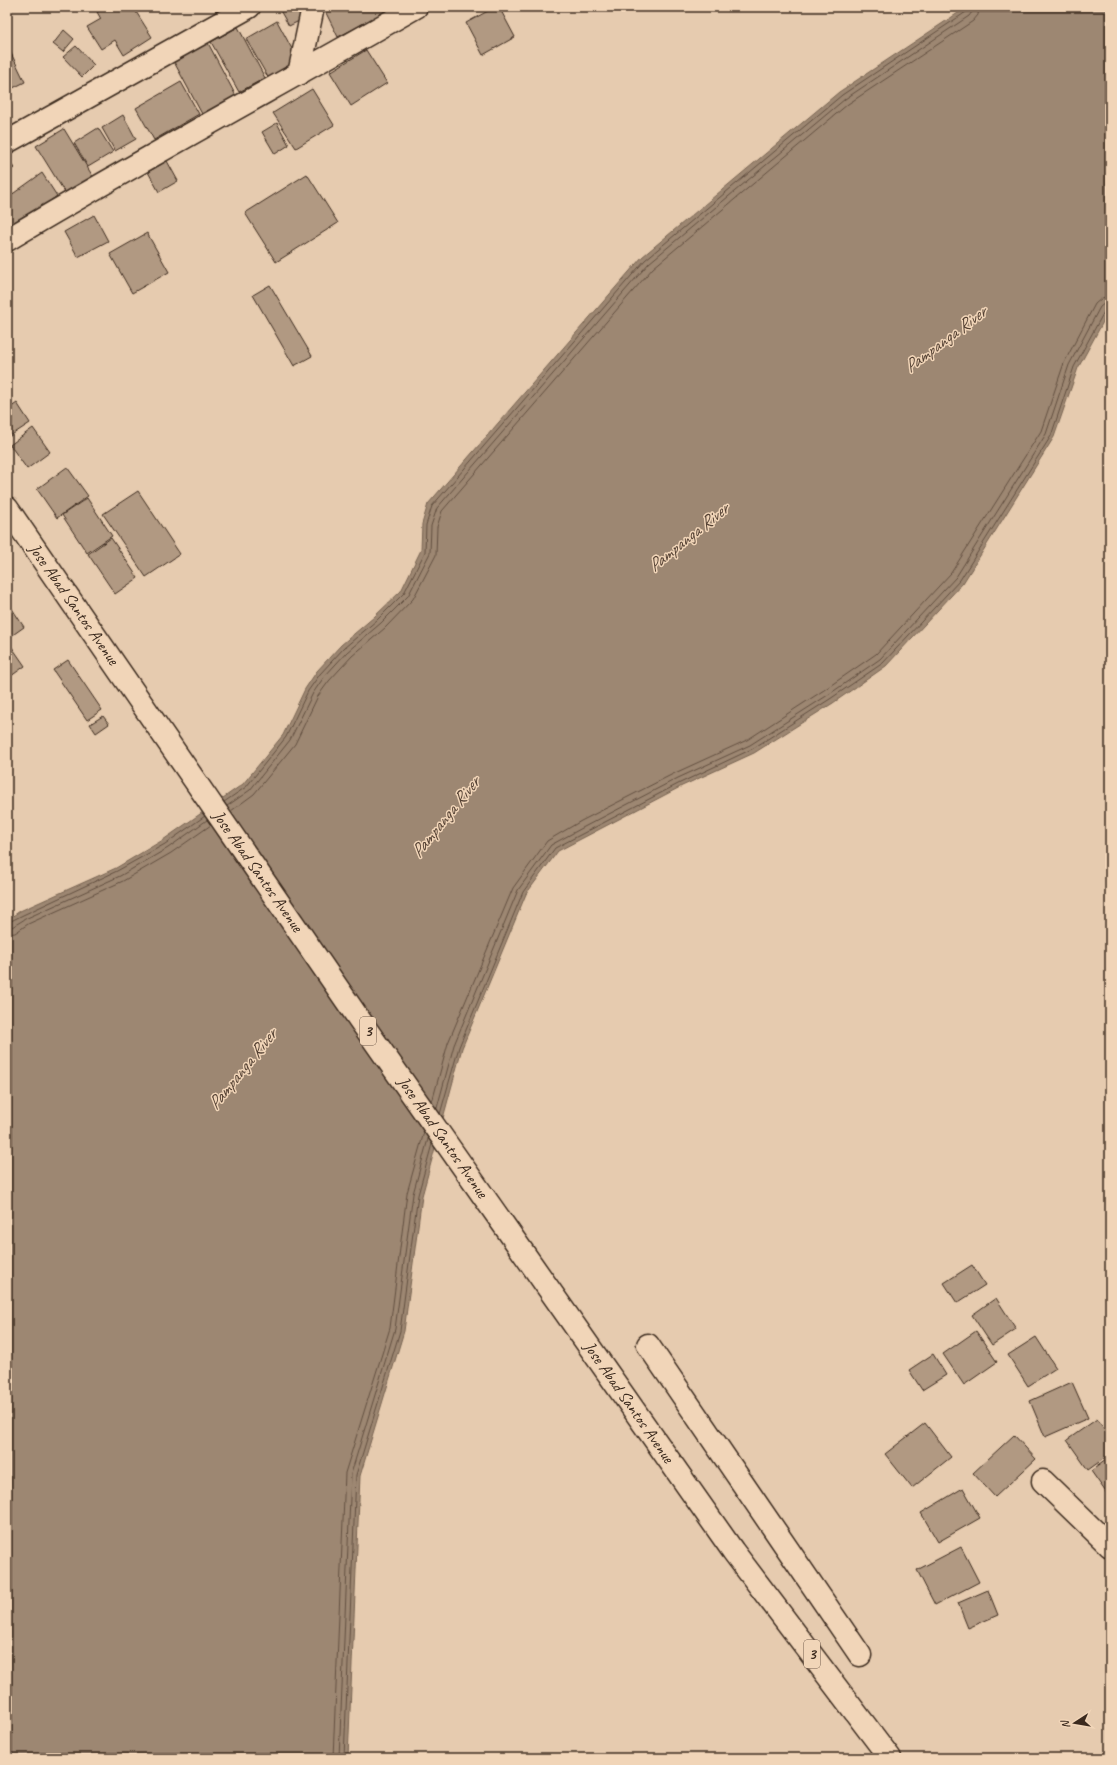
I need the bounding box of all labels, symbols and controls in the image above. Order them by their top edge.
water label: Pampanga River [900,299,993,377]
water label: Pampanga River [643,496,735,576]
street label: Jose Abad Santos Avenue [24,538,125,670]
water label: Pampanga River [406,770,486,862]
street label: Jose Abad Santos Avenue [208,805,309,937]
road number: 3 [360,1017,376,1045]
water label: Pampanga River [203,1022,283,1114]
street label: Jose Abad Santos Avenue [393,1071,494,1203]
street label: Jose Abad Santos Avenue [579,1336,680,1468]
road number: 3 [804,1640,820,1668]
north arrow [1055,1703,1095,1743]
text: N [1057,1718,1073,1730]

